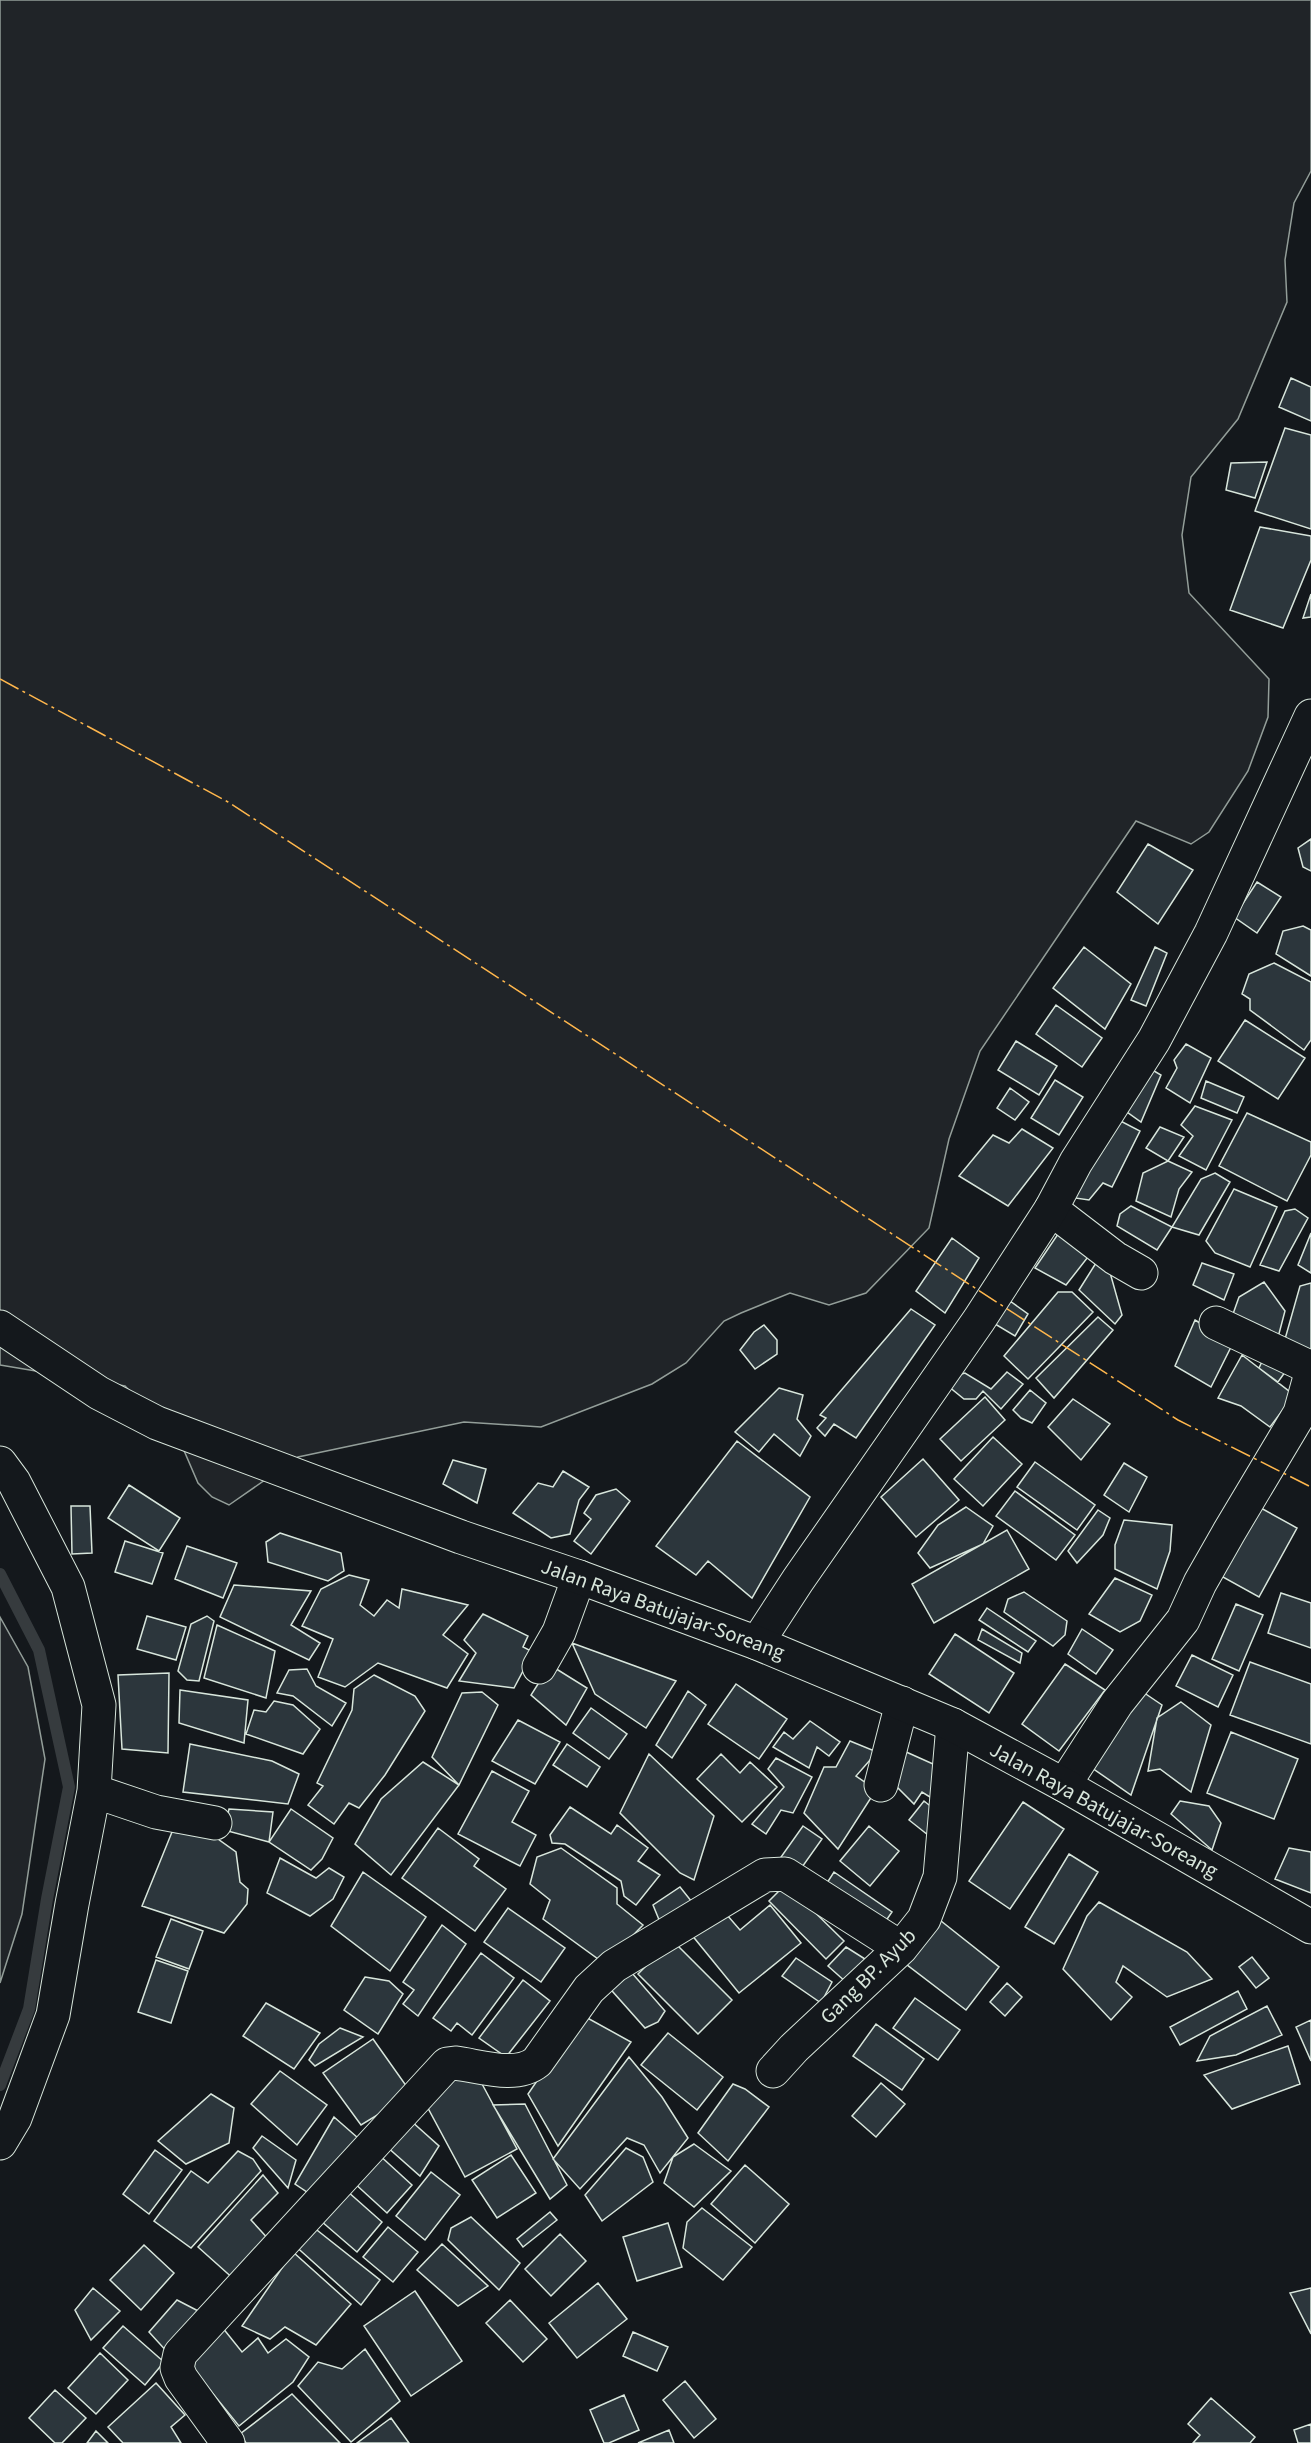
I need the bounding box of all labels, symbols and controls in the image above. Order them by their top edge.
street label: Jalan Raya Batujajar-Soreang [537,1551,789,1667]
street label: Jalan Raya Batujajar-Soreang [984,1735,1224,1886]
street label: Gang BP. Ayub [813,1921,923,2031]

